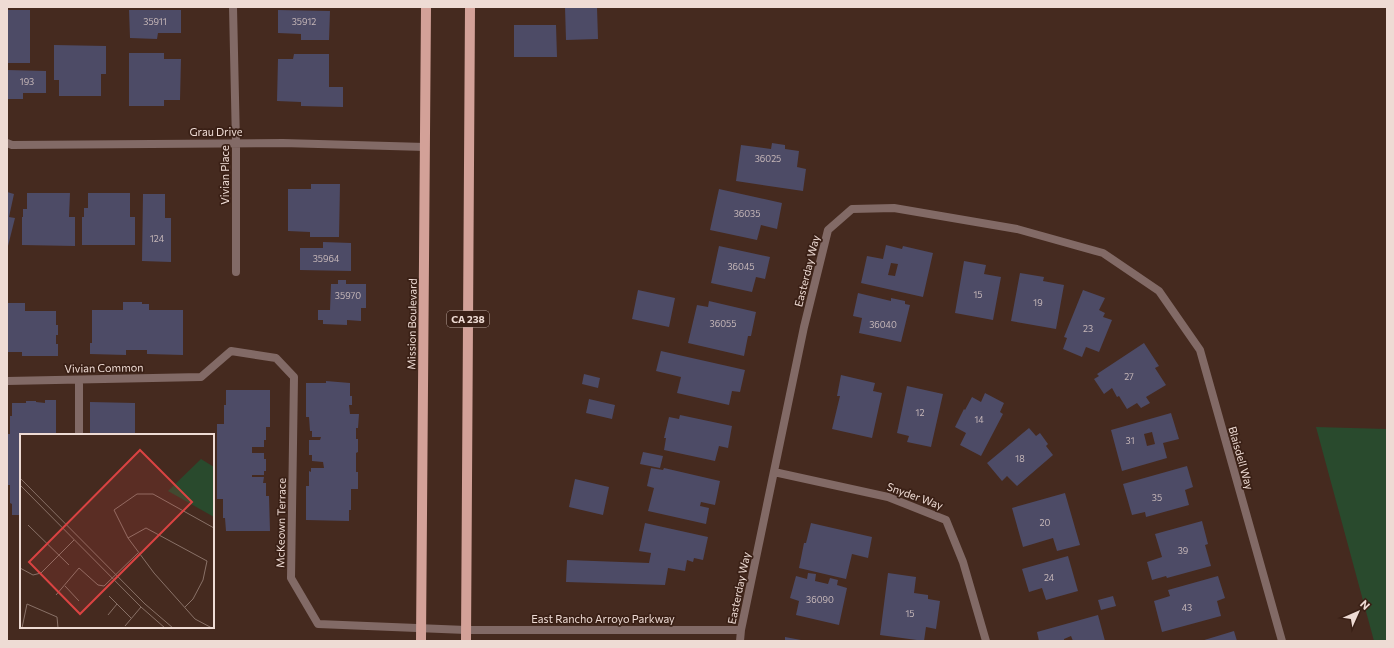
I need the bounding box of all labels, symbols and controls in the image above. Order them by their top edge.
house number: 35911 [143,16,167,27]
house number: 35912 [292,16,316,27]
house number: 193 [20,76,34,87]
street label: Grau Drive [190,125,243,138]
street label: Vivian Place [218,145,231,205]
house number: 36025 [755,153,781,164]
house number: 36035 [734,208,760,219]
house number: 124 [150,233,165,244]
street label: Easterday Way [791,233,822,308]
house number: 35964 [313,253,340,264]
house number: 36045 [727,261,755,272]
street label: Mission Boulevard [404,278,419,370]
house number: 15 [973,289,983,300]
house number: 35970 [335,290,361,301]
house number: 19 [1033,297,1043,308]
road number: CA 238 [447,311,489,327]
house number: 36055 [710,318,736,329]
house number: 36040 [869,319,897,330]
house number: 23 [1083,323,1093,334]
street label: Vivian Common [64,360,144,375]
house number: 27 [1124,371,1134,382]
house number: 12 [916,407,924,418]
house number: 14 [974,414,984,425]
street label: Blaisdell Way [1226,425,1257,491]
inset map [20,434,214,628]
house number: 31 [1126,435,1134,446]
house number: 18 [1015,453,1025,464]
street label: McKeown Terrace [273,478,288,568]
street label: Snyder Way [885,479,945,512]
house number: 35 [1152,492,1162,503]
house number: 20 [1040,517,1051,528]
house number: 39 [1178,545,1188,556]
street label: Easterday Way [725,550,753,625]
house number: 24 [1044,572,1055,583]
north arrow [1338,592,1378,632]
house number: 36090 [806,594,834,605]
text: N [1358,597,1373,612]
house number: 43 [1182,602,1192,613]
house number: 15 [905,608,915,619]
street label: East Rancho Arroyo Parkway [531,612,675,625]

